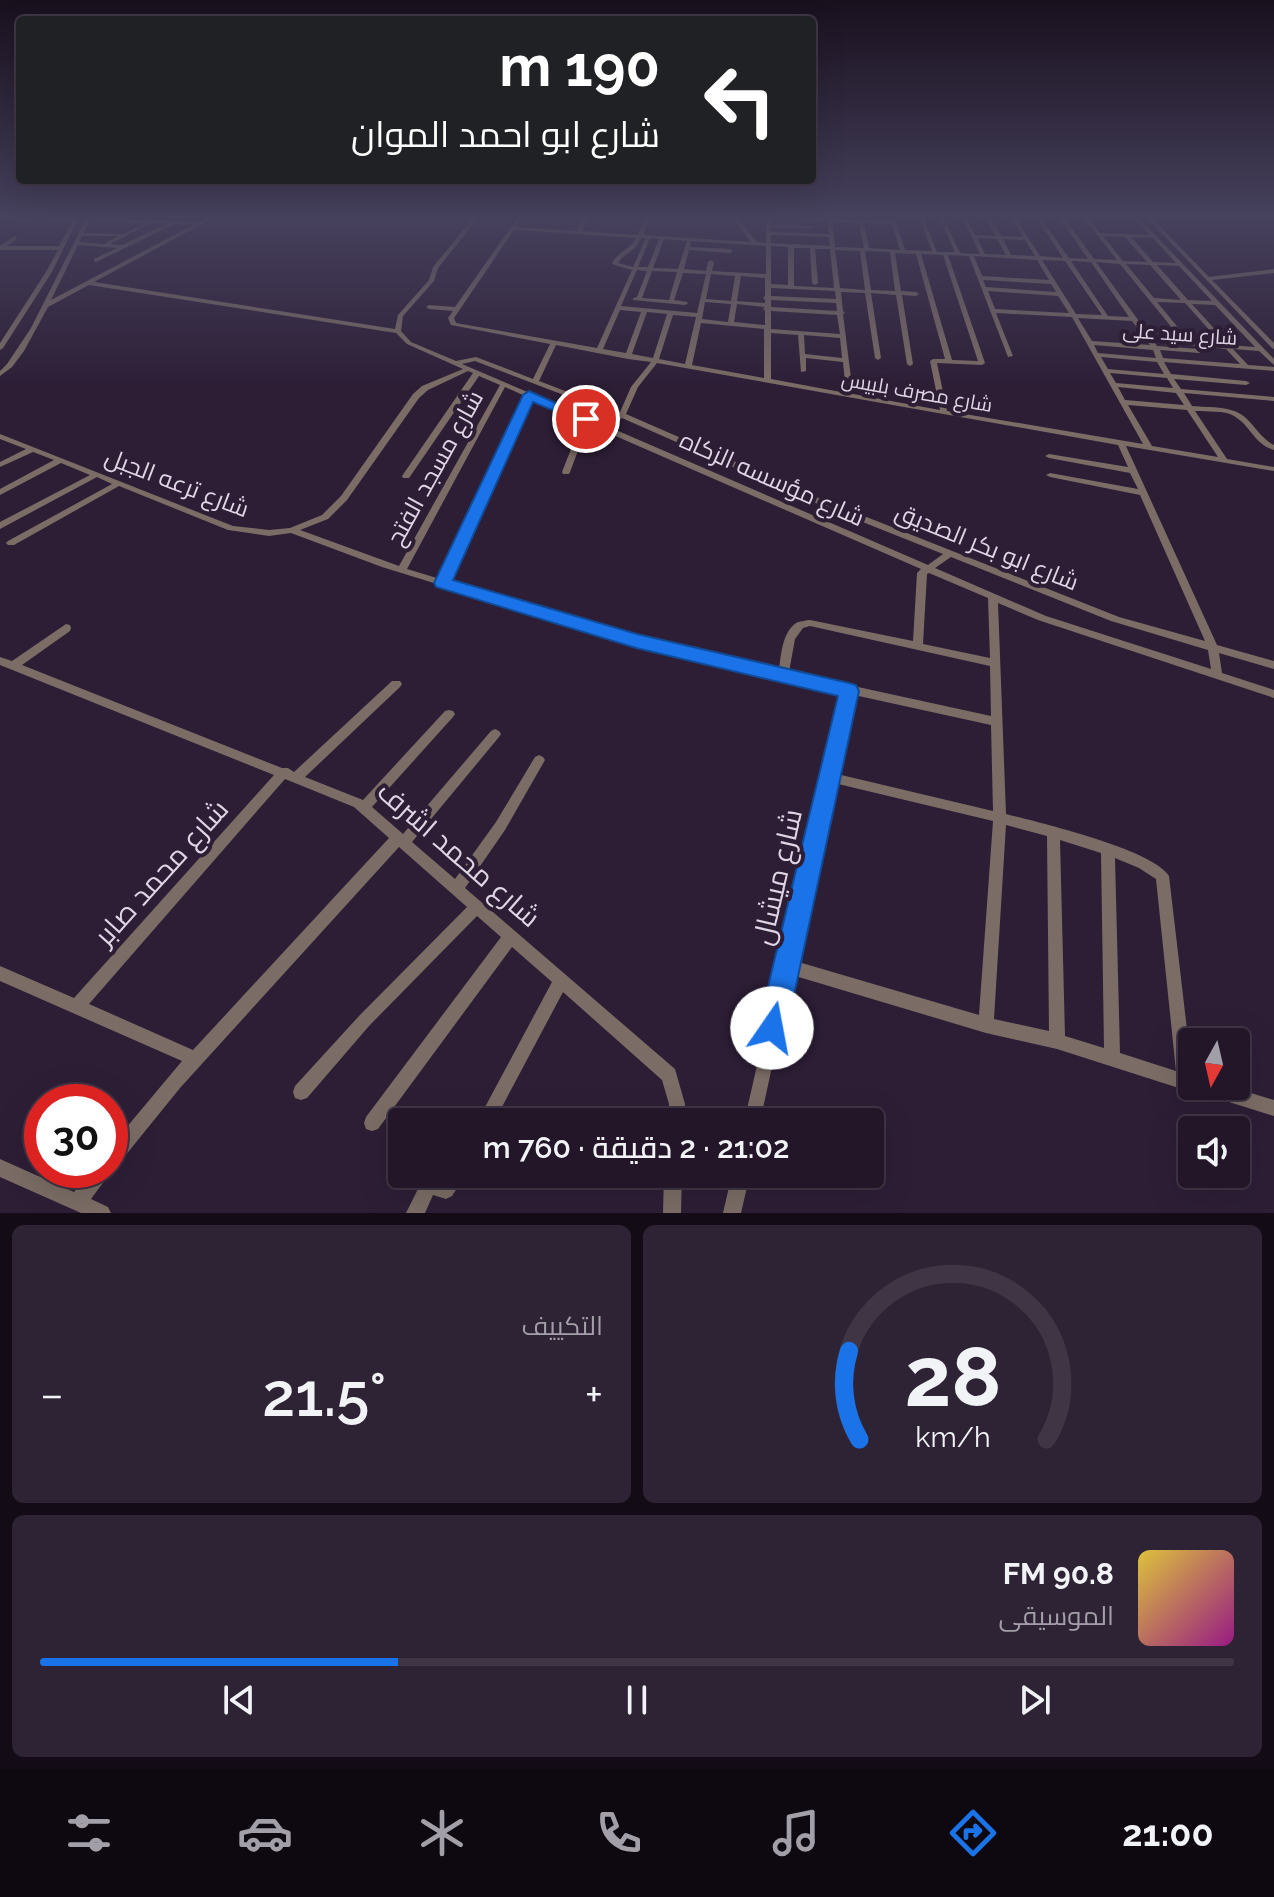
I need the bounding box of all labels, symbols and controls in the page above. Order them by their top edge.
text: 190 m [499,33,660,99]
icon: left [688,48,792,152]
text: شارع ابو احمد الموان [351,113,660,155]
street label: شارع سيد على [1122,318,1238,352]
street label: شارع مصرف بلبيس [839,367,994,419]
street label: شارع مسجد الفتح [380,385,491,551]
pin [552,385,620,453]
icon: arrive [564,397,608,441]
street label: شارع مؤسسه الزكاه [675,425,869,534]
street label: شارع ترعه الجبل [100,442,253,525]
street label: شارع ابو بكر الصديق [890,497,1083,598]
street label: شارع محمد اشرف [369,775,547,936]
street label: شارع محمد صابر [86,793,237,955]
street label: شارع ميشال [746,806,811,949]
position arrow [730,986,814,1070]
north arrow [1178,1028,1250,1100]
map controls [1178,1028,1250,1188]
speed limit sign: 30 [24,1084,128,1188]
button: sound [1178,1116,1250,1188]
text: 21:02 · 2 دقيقة · 760 m [483,1130,789,1165]
text: التكييف [521,1311,603,1341]
text: 28 [904,1328,1001,1425]
text: 21.5° [262,1360,386,1430]
text: − [40,1369,64,1420]
text: + [585,1369,603,1420]
text: km/h [915,1420,990,1454]
text: 90.8 FM [1003,1556,1114,1591]
text: الموسيقى [999,1601,1114,1631]
icon: previous [217,1678,261,1722]
icon: pause [615,1678,659,1722]
icon: next [1013,1678,1057,1722]
icon: filters [61,1805,117,1861]
icon: car [237,1805,293,1861]
icon: climate [414,1805,470,1861]
icon: phone [591,1805,647,1861]
icon: music [768,1805,824,1861]
icon: directions [945,1805,1001,1861]
text: 21:00 [1122,1812,1214,1854]

